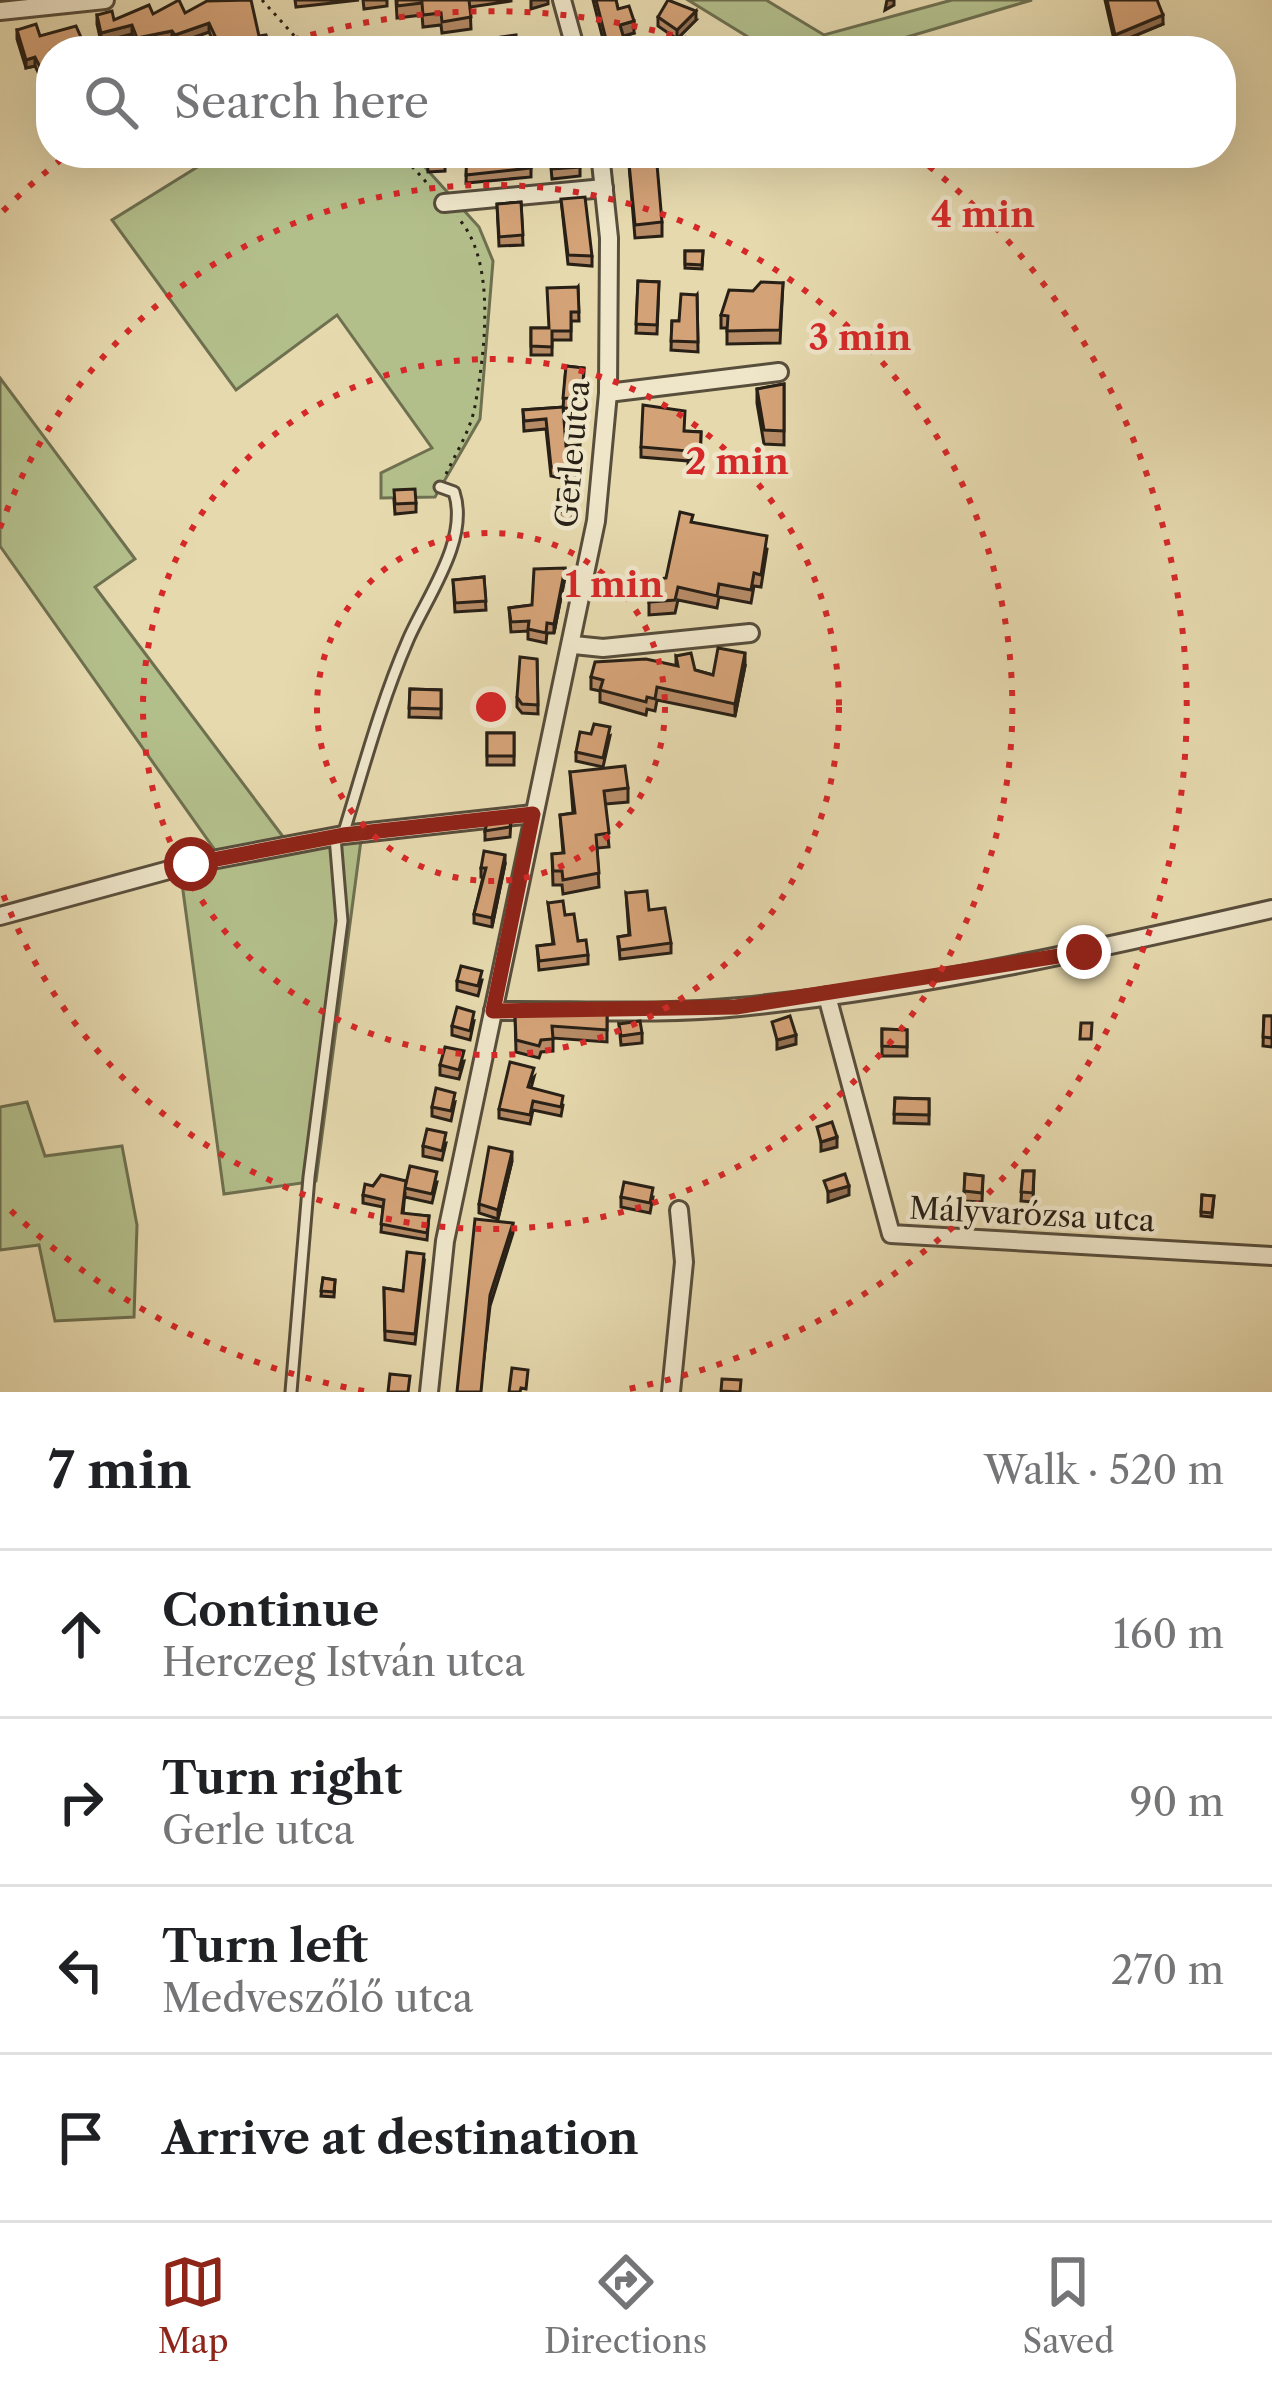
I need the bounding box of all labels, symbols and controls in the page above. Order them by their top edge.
search box [36,36,1236,168]
icon: search [78,69,144,135]
text: Search here [174,74,429,130]
text: 4 min [931,192,1035,236]
text: 3 min [809,315,912,359]
street label: Gerle utca [548,378,597,529]
text: 2 min [685,439,789,483]
text: 1 min [565,562,664,606]
centre of rings [470,686,512,728]
route start [164,837,218,891]
route end [1057,925,1111,979]
street label: Mályvarózsa utca [908,1190,1156,1239]
text: 7 min [48,1439,191,1501]
text: Walk · 520 m [984,1446,1224,1494]
text: Continue [162,1582,379,1638]
icon: ahead [48,1601,114,1667]
text: 160 m [1113,1610,1224,1658]
text: Herczeg István utca [162,1638,525,1686]
text: Turn right [162,1750,402,1806]
icon: right [48,1769,114,1835]
text: 90 m [1130,1778,1224,1826]
text: Gerle utca [162,1806,354,1854]
text: Turn left [162,1918,368,1974]
icon: left [48,1937,114,2003]
text: 270 m [1111,1946,1224,1994]
text: Medveszőlő utca [162,1974,473,2022]
icon: arrive [48,2105,114,2171]
text: Arrive at destination [162,2110,639,2166]
tab: Map [158,2249,229,2362]
tab: Directions [544,2249,707,2362]
tab: Saved [1023,2249,1114,2362]

